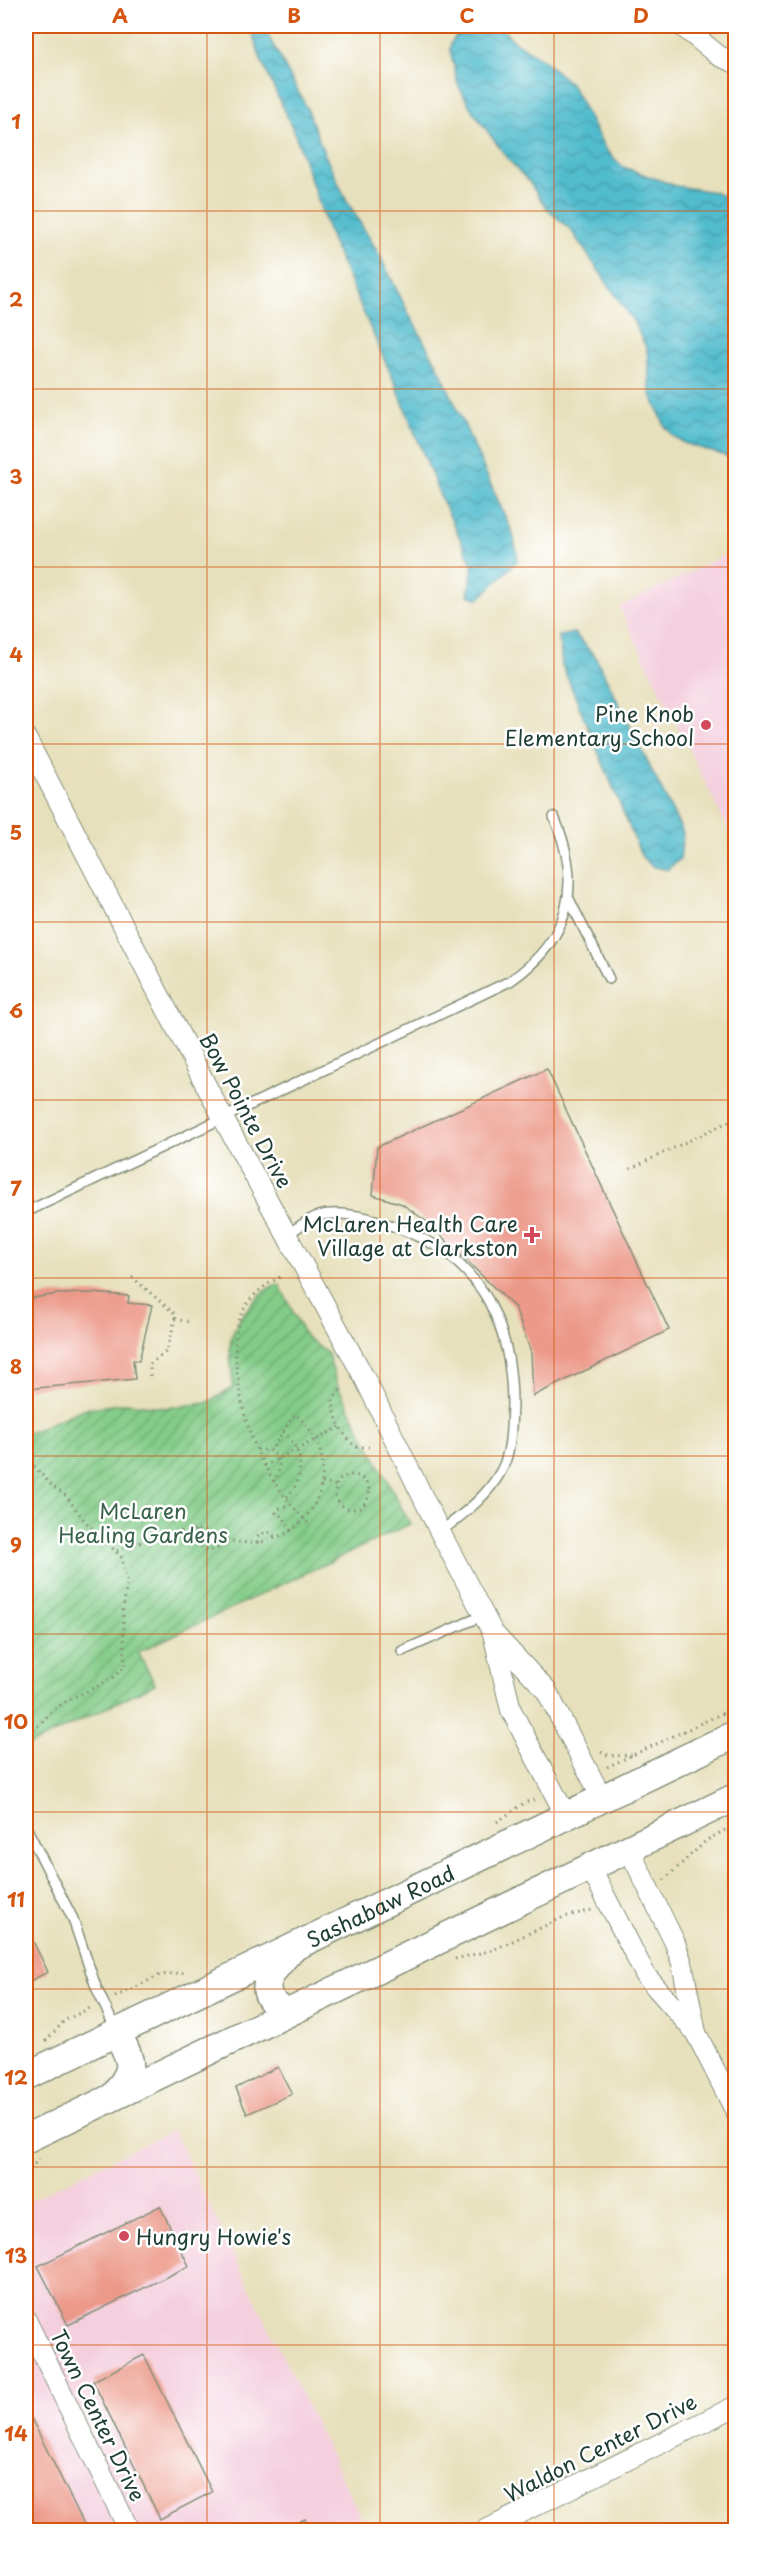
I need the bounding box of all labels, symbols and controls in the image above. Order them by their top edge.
text: A [112,0,128,30]
text: B [287,0,301,30]
text: C [459,0,475,30]
text: D [633,0,649,30]
text: 1 [11,106,21,136]
text: 2 [9,284,23,314]
text: 3 [9,461,23,491]
text: 4 [9,639,23,669]
place label: Pine Knob Elementary School [505,697,694,753]
marker: Pine Knob Elementary School [699,718,713,732]
text: 5 [10,817,22,847]
text: 6 [9,995,23,1025]
street label: Bow Pointe Drive [192,1027,302,1193]
text: 7 [10,1173,22,1203]
place label: McLaren Health Care Village at Clarkston [303,1207,518,1263]
marker: McLaren Health Care Village at Clarkston [523,1226,541,1244]
text: 8 [10,1351,22,1381]
park label: McLaren Healing Gardens [58,1494,228,1550]
text: 9 [10,1529,22,1559]
text: 10 [4,1706,28,1736]
street label: Sashabaw Road [301,1856,460,1955]
text: 11 [7,1884,25,1914]
text: 12 [4,2062,28,2092]
place label: Hungry Howie's [136,2220,291,2252]
marker: Hungry Howie's [117,2229,131,2243]
text: 13 [5,2240,27,2270]
street label: Town Center Drive [43,2324,155,2506]
street label: Waldon Center Drive [498,2385,702,2509]
text: 14 [4,2418,28,2448]

